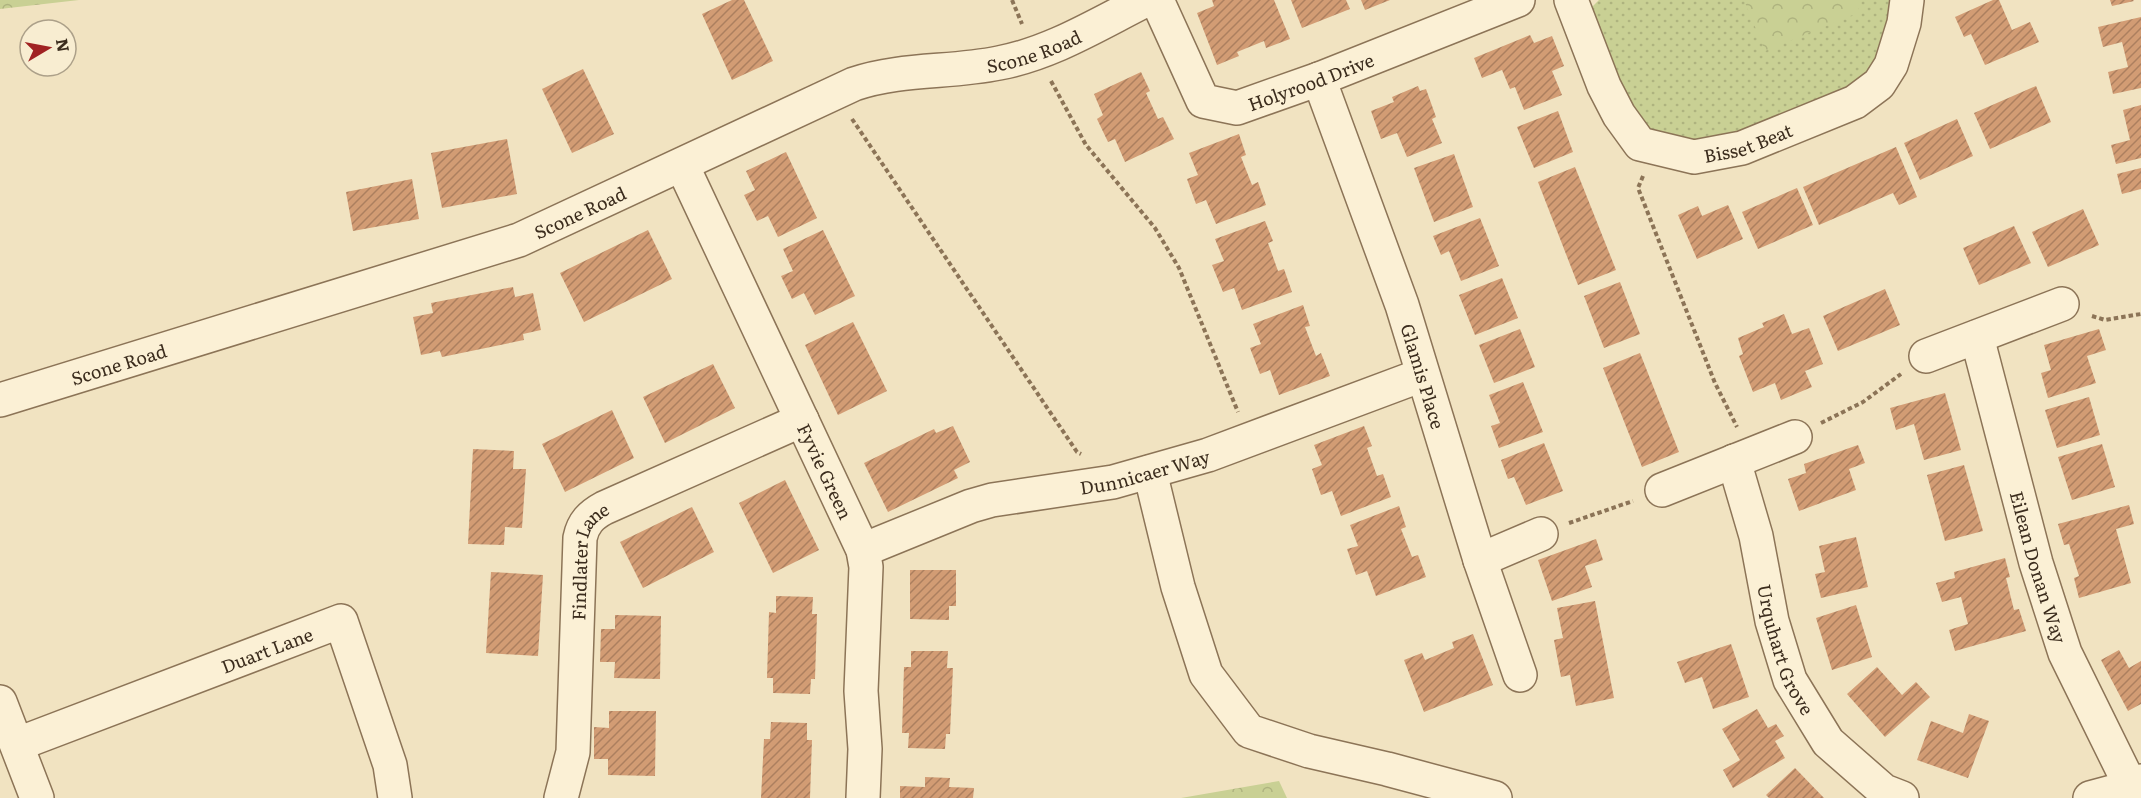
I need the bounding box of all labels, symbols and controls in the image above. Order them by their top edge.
north arrow [18,18,78,78]
street label: Scone Road [984,22,1085,79]
text: N [51,37,77,54]
street label: Holyrood Drive [1244,45,1377,117]
street label: Bisset Beat [1701,115,1797,168]
street label: Scone Road [529,179,630,245]
street label: Glamis Place [1395,320,1453,432]
street label: Scone Road [67,336,170,391]
street label: Fyvie Green [792,418,860,523]
street label: Dunnicaer Way [1078,442,1213,500]
street label: Eilean Donan Way [2004,488,2075,647]
street label: Findlater Lane [564,495,613,621]
street label: Urquhart Grove [1752,582,1822,720]
street label: Duart Lane [217,620,316,679]

